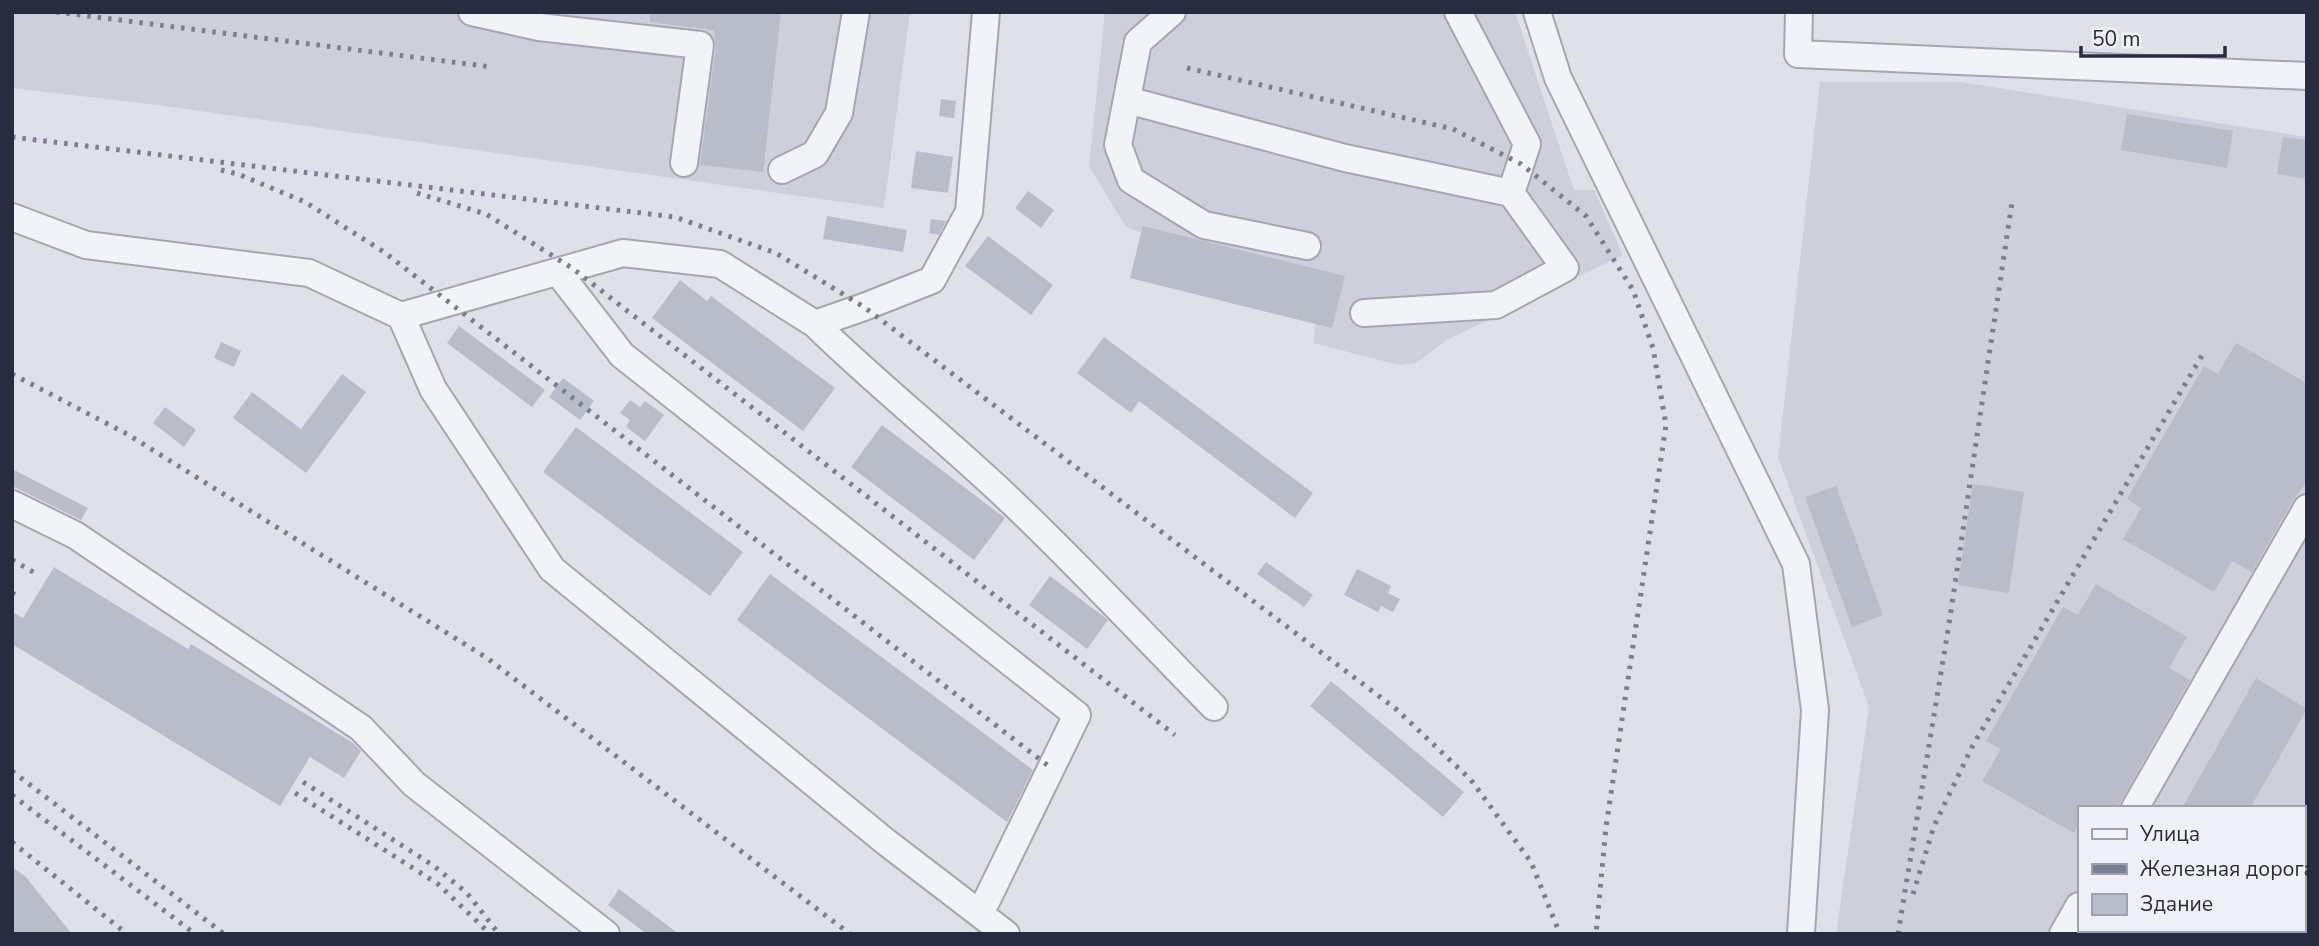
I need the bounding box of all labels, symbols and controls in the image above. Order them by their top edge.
scale bar [2081,14,2224,58]
text: 50 m [2092,25,2141,53]
legend [2078,806,2305,932]
text: Улица [2139,820,2200,848]
text: Железная дорога [2140,855,2315,883]
text: Здание [2140,890,2213,918]

